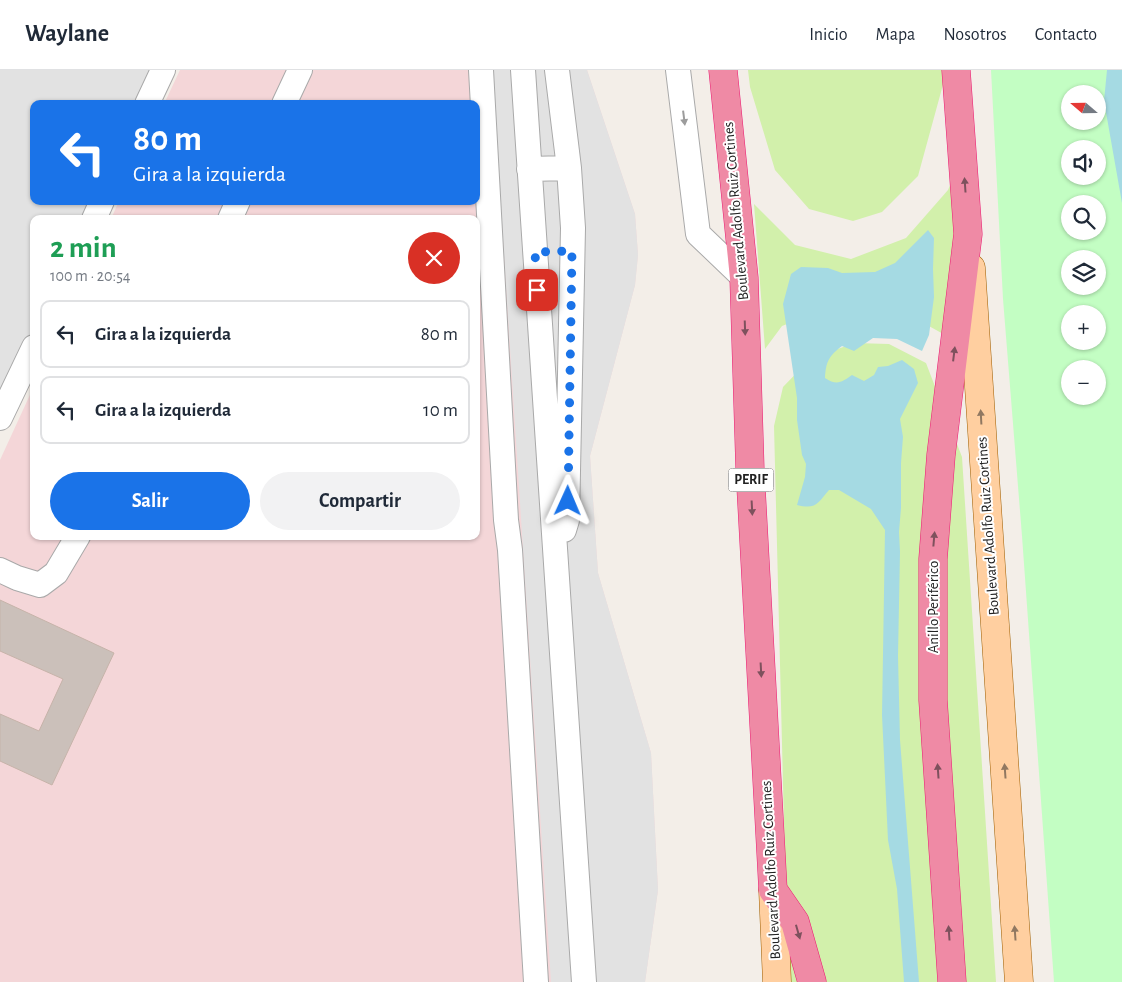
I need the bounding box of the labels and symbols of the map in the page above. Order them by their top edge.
north arrow [1061,85,1106,130]
one-way arrow [680,111,688,127]
street label: Boulevard Adolfo Ruiz Cortines [721,121,751,301]
one-way arrow [960,177,968,193]
pin [516,269,558,311]
one-way arrow [742,320,750,336]
one-way arrow [950,346,958,362]
one-way arrow [977,409,985,425]
street label: Boulevard Adolfo Ruiz Cortines [974,436,1002,616]
road number: PERIF [728,468,774,492]
position arrow [541,474,593,526]
one-way arrow [749,500,757,516]
one-way arrow [931,531,939,547]
street label: Anillo Periférico [926,561,941,653]
one-way arrow [757,662,765,678]
one-way arrow [933,763,941,779]
one-way arrow [1000,763,1008,779]
street label: Boulevard Adolfo Ruiz Cortines [759,780,783,960]
one-way arrow [794,924,802,939]
one-way arrow [944,925,952,941]
one-way arrow [1011,925,1019,941]

